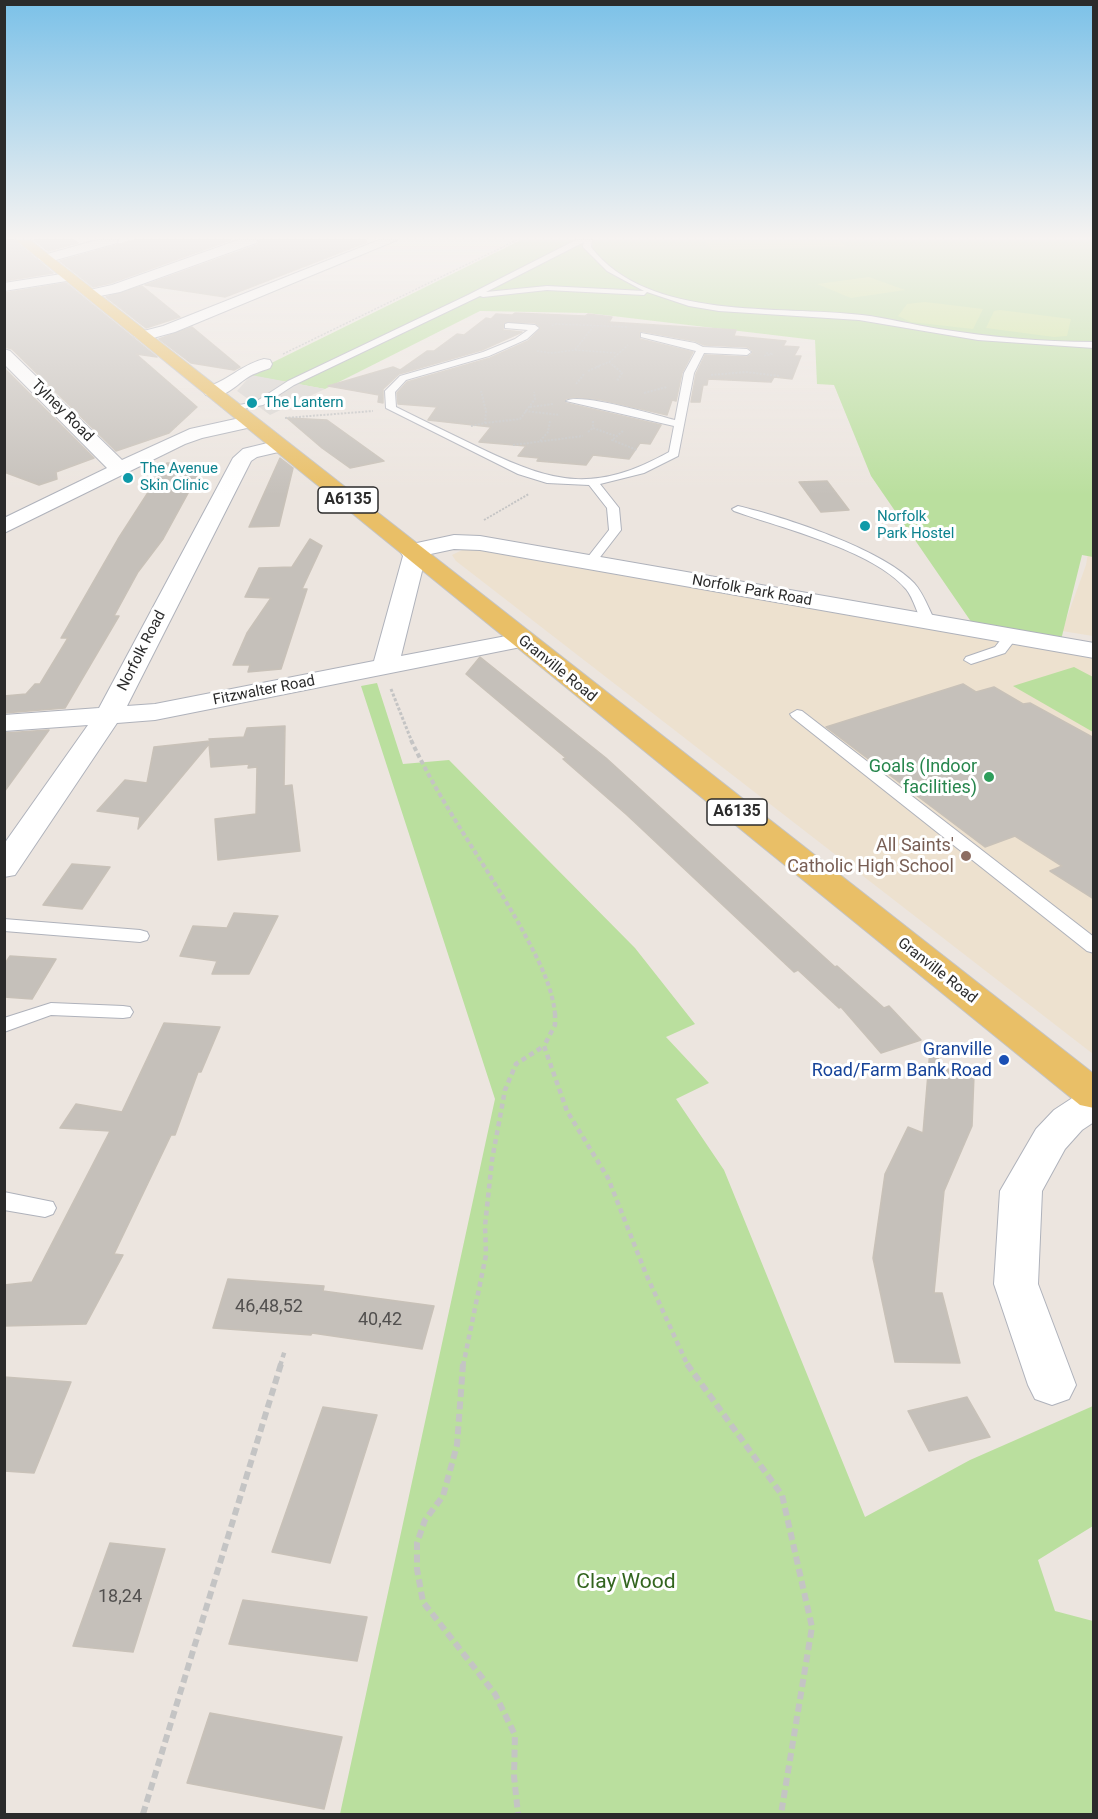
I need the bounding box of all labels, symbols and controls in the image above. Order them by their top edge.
street label: Tylney Road [27,376,97,446]
place label: The Lantern [264,394,344,412]
marker: The Lantern [245,396,259,410]
place label: The Avenue Skin Clinic [140,460,218,495]
marker: The Avenue Skin Clinic [121,471,135,485]
road number: A6135 [318,487,378,513]
place label: Norfolk Park Hostel [877,508,954,543]
marker: Norfolk Park Hostel [858,519,872,533]
street label: Norfolk Park Road [691,572,813,610]
street label: Norfolk Road [114,608,170,694]
street label: Granville Road [514,632,600,706]
street label: Fitzwalter Road [212,672,316,710]
place label: Goals (Indoor facilities) [869,756,977,798]
marker: Goals (Indoor facilities) [982,770,996,784]
road number: A6135 [707,799,767,825]
place label: All Saints' Catholic High School [787,835,954,878]
marker: All Saints' Catholic High School [959,849,973,863]
street label: Granville Road [894,934,980,1008]
place label: Granville Road/Farm Bank Road [812,1039,992,1082]
marker: Granville Road/Farm Bank Road [997,1053,1011,1067]
house number: 46,48,52 [235,1296,303,1318]
house number: 40,42 [358,1309,402,1331]
park label: Clay Wood [576,1570,676,1596]
house number: 18,24 [98,1586,142,1608]

